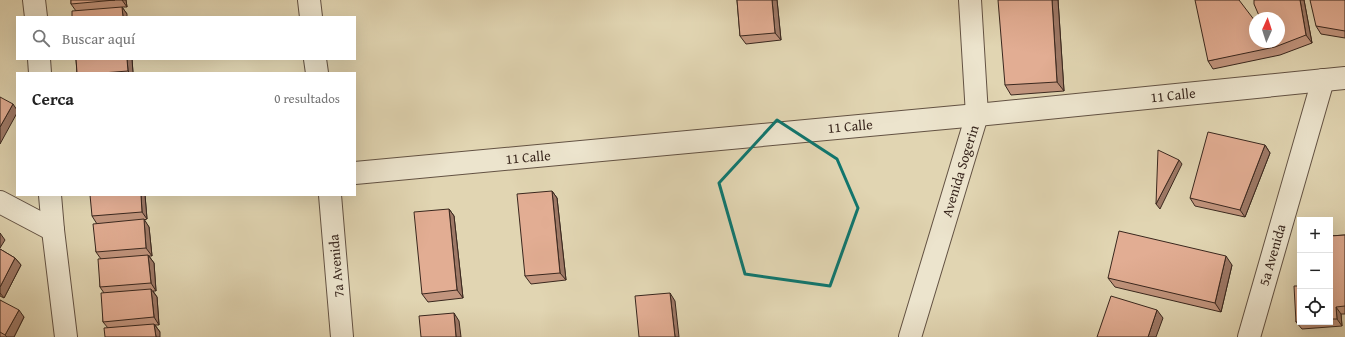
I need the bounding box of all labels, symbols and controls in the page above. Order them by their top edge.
north arrow [1249,12,1285,48]
search box [16,16,356,60]
icon: search [30,27,52,49]
text: Buscar aquí [62,28,135,49]
street label: 11 Calle [1149,83,1197,107]
text: Cerca [32,86,74,111]
text: 0 resultados [274,89,340,108]
street label: 11 Calle [827,114,874,138]
street label: Avenida Sogerin [937,122,983,219]
street label: 11 Calle [505,145,552,169]
map controls [1297,217,1333,325]
button: + [1297,217,1333,253]
street label: 5a Avenida [1254,221,1290,288]
street label: 7a Avenida [323,233,349,298]
button: − [1297,253,1333,289]
button: locate [1297,289,1333,325]

